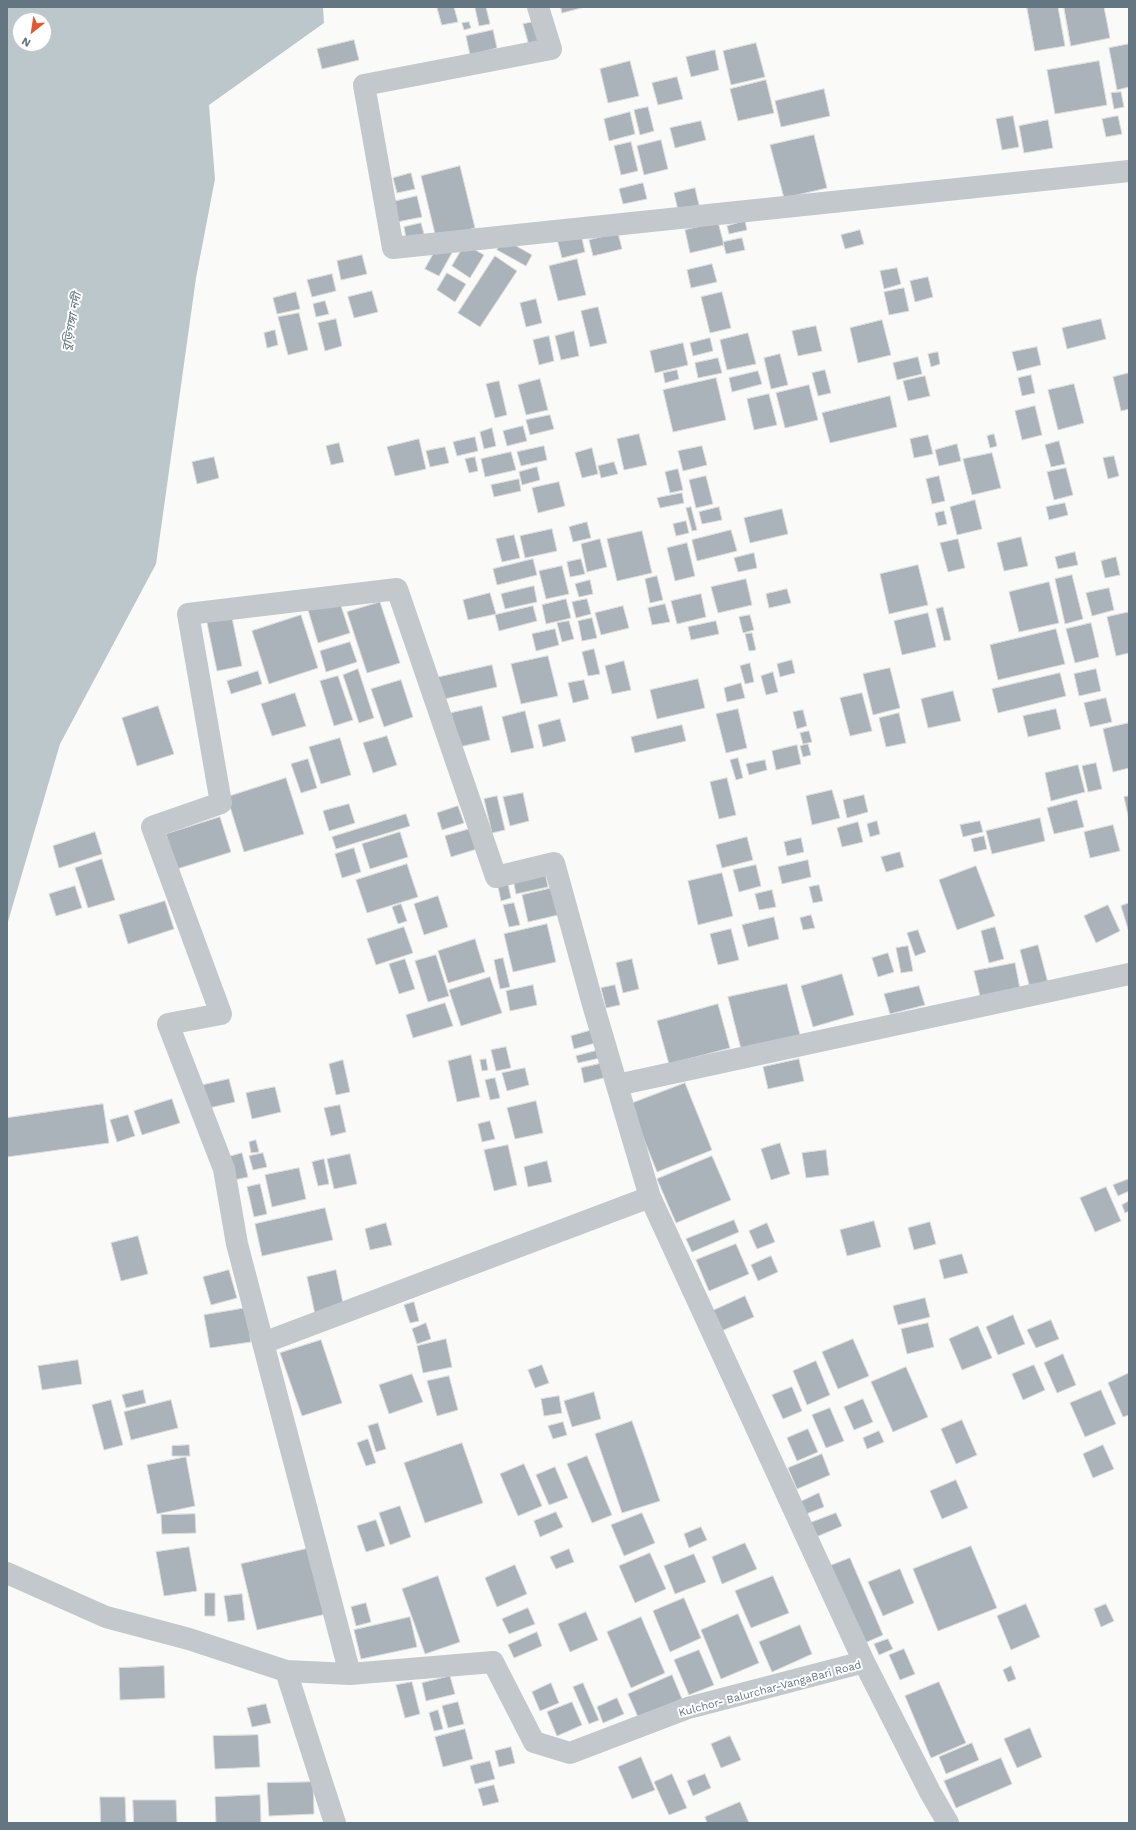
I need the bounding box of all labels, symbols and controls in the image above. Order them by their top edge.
north arrow [12,12,52,52]
text: N [19,34,33,50]
water label: বুড়িগঙ্গা নদী [59,292,85,352]
street label: Kulchor- Balurchar-VangaBari Road [677,1658,863,1720]

